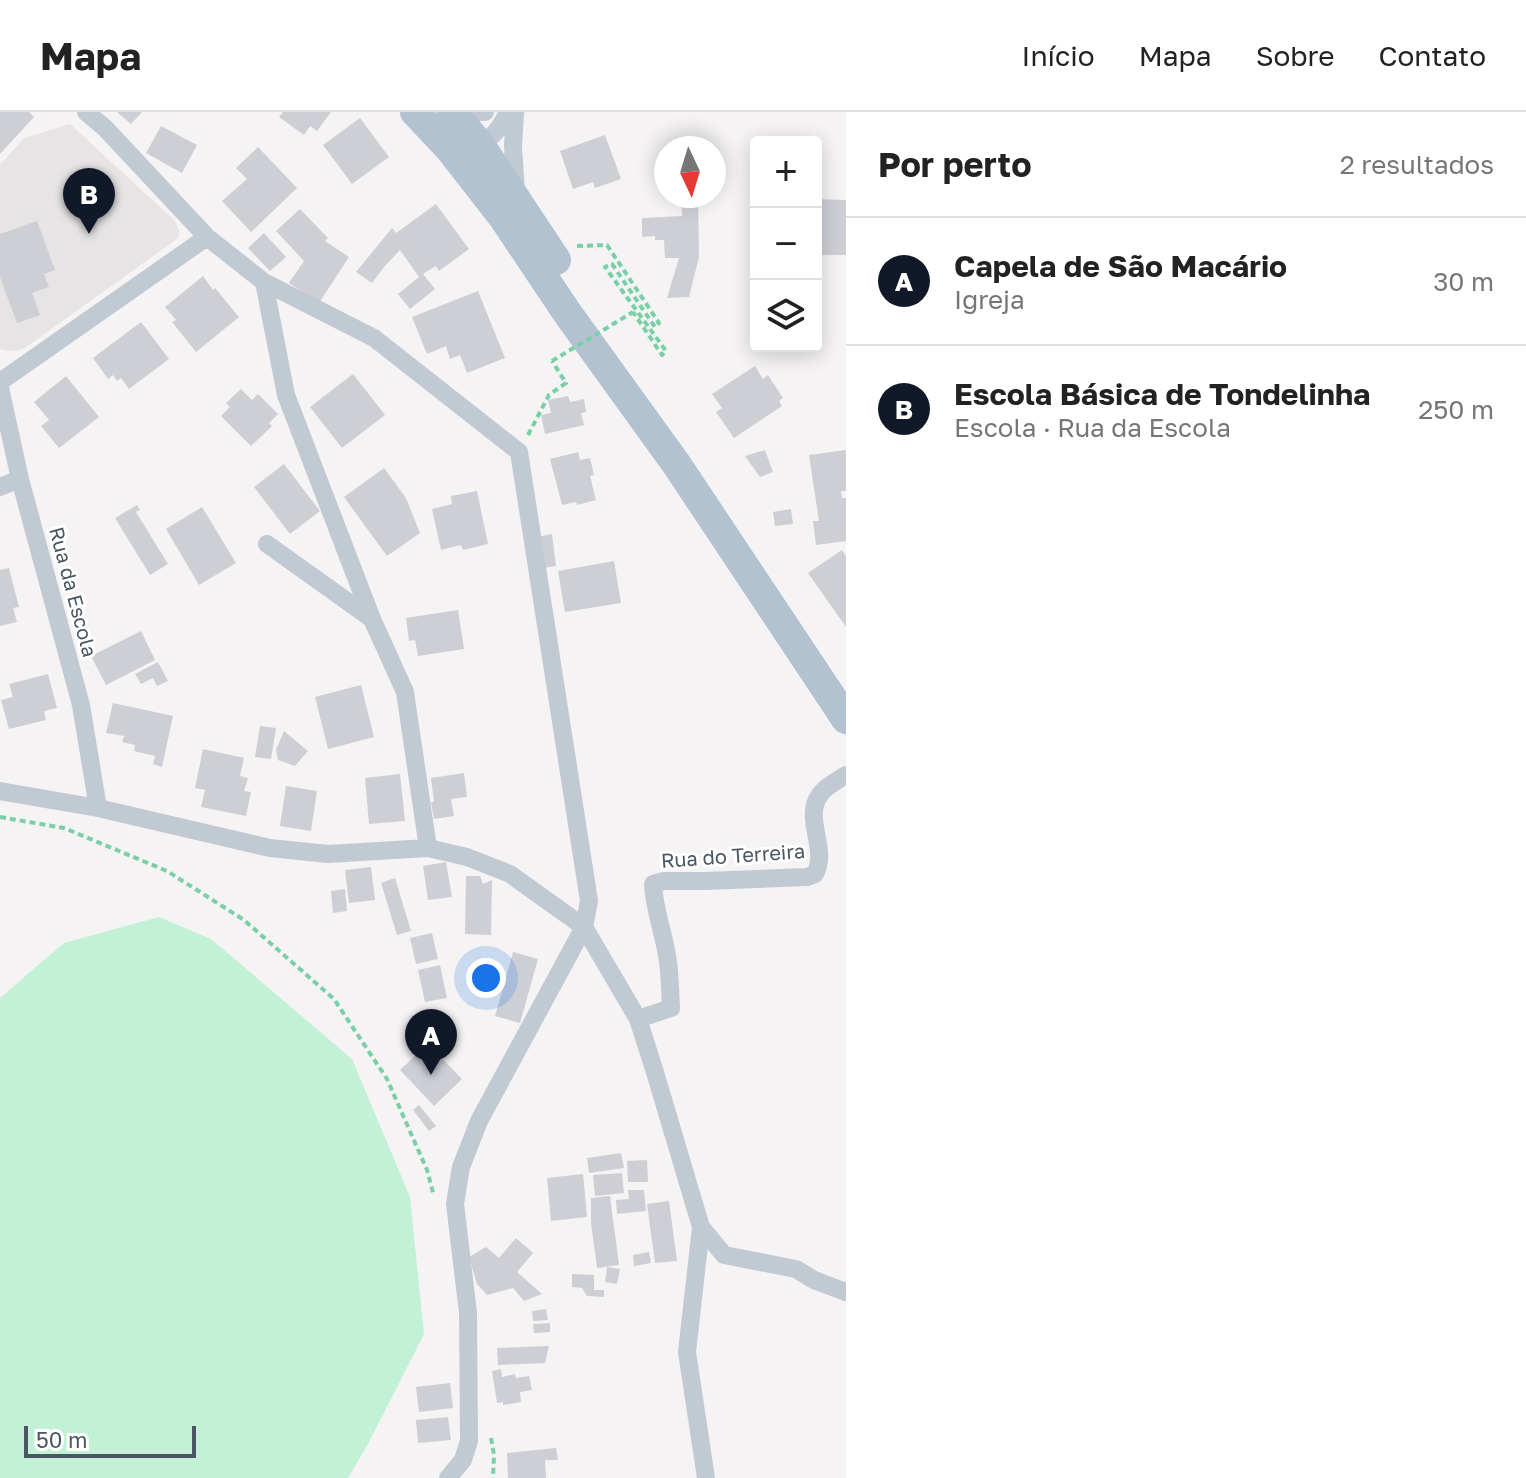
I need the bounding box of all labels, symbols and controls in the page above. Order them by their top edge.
text: Mapa [40,33,141,78]
text: Início [1022,39,1095,72]
text: Mapa [1139,39,1212,72]
text: Sobre [1256,39,1334,72]
text: Contato [1378,39,1486,72]
north arrow [654,136,726,208]
map controls [750,136,822,352]
button: + [750,136,822,208]
text: Por perto [878,144,1032,184]
text: 2 resultados [1340,149,1494,180]
pin: B [63,168,115,234]
button: − [750,208,822,280]
text: Capela de São Macário [954,248,1287,284]
text: A [895,266,913,297]
text: 30 m [1433,266,1494,297]
button: layers [750,280,822,352]
text: Igreja [954,284,1025,315]
text: Escola Básica de Tondelinha [954,376,1370,412]
text: B [895,394,913,425]
text: 250 m [1418,394,1494,425]
text: Escola · Rua da Escola [954,412,1231,443]
street label: Rua da Escola [45,524,103,659]
street label: Rua do Terreira [660,838,806,872]
your location [466,958,506,998]
pin: A [405,1009,457,1075]
scale bar [24,1422,196,1458]
text: 50 m [36,1426,87,1453]

